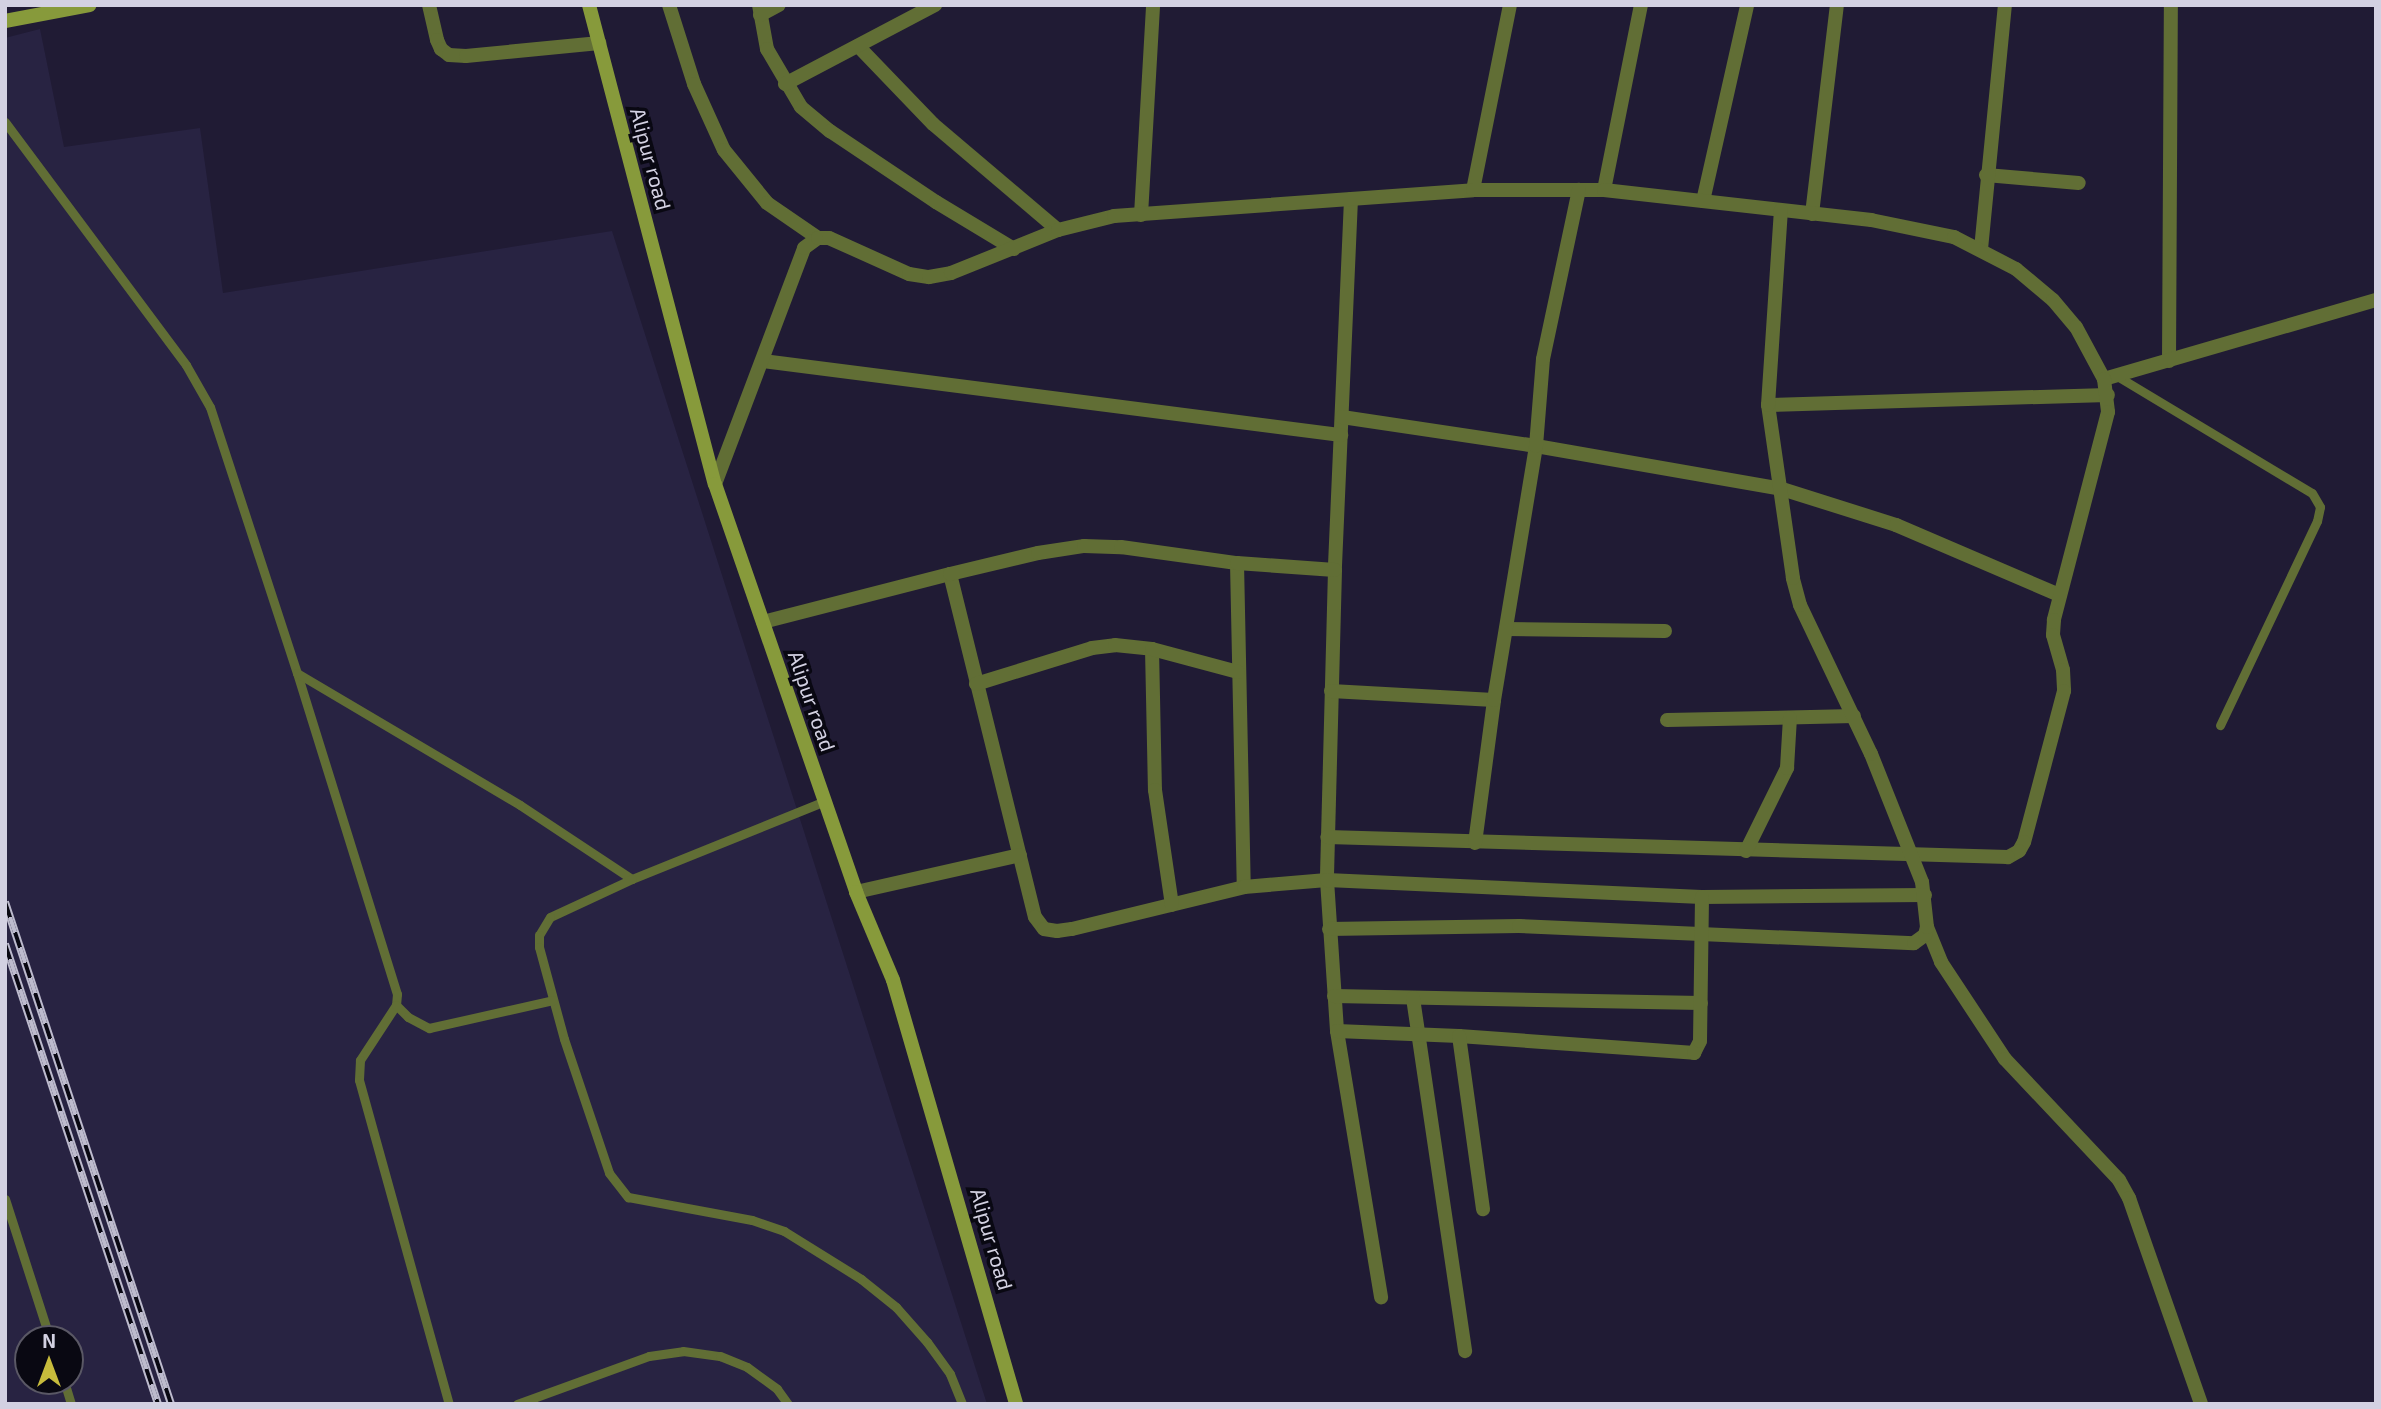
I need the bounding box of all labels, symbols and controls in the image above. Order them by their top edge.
street label: Alipur road [625,105,677,213]
street label: Alipur road [783,647,841,755]
street label: Alipur road [965,1185,1019,1293]
north arrow [14,1325,84,1395]
text: N [42,1329,56,1352]

